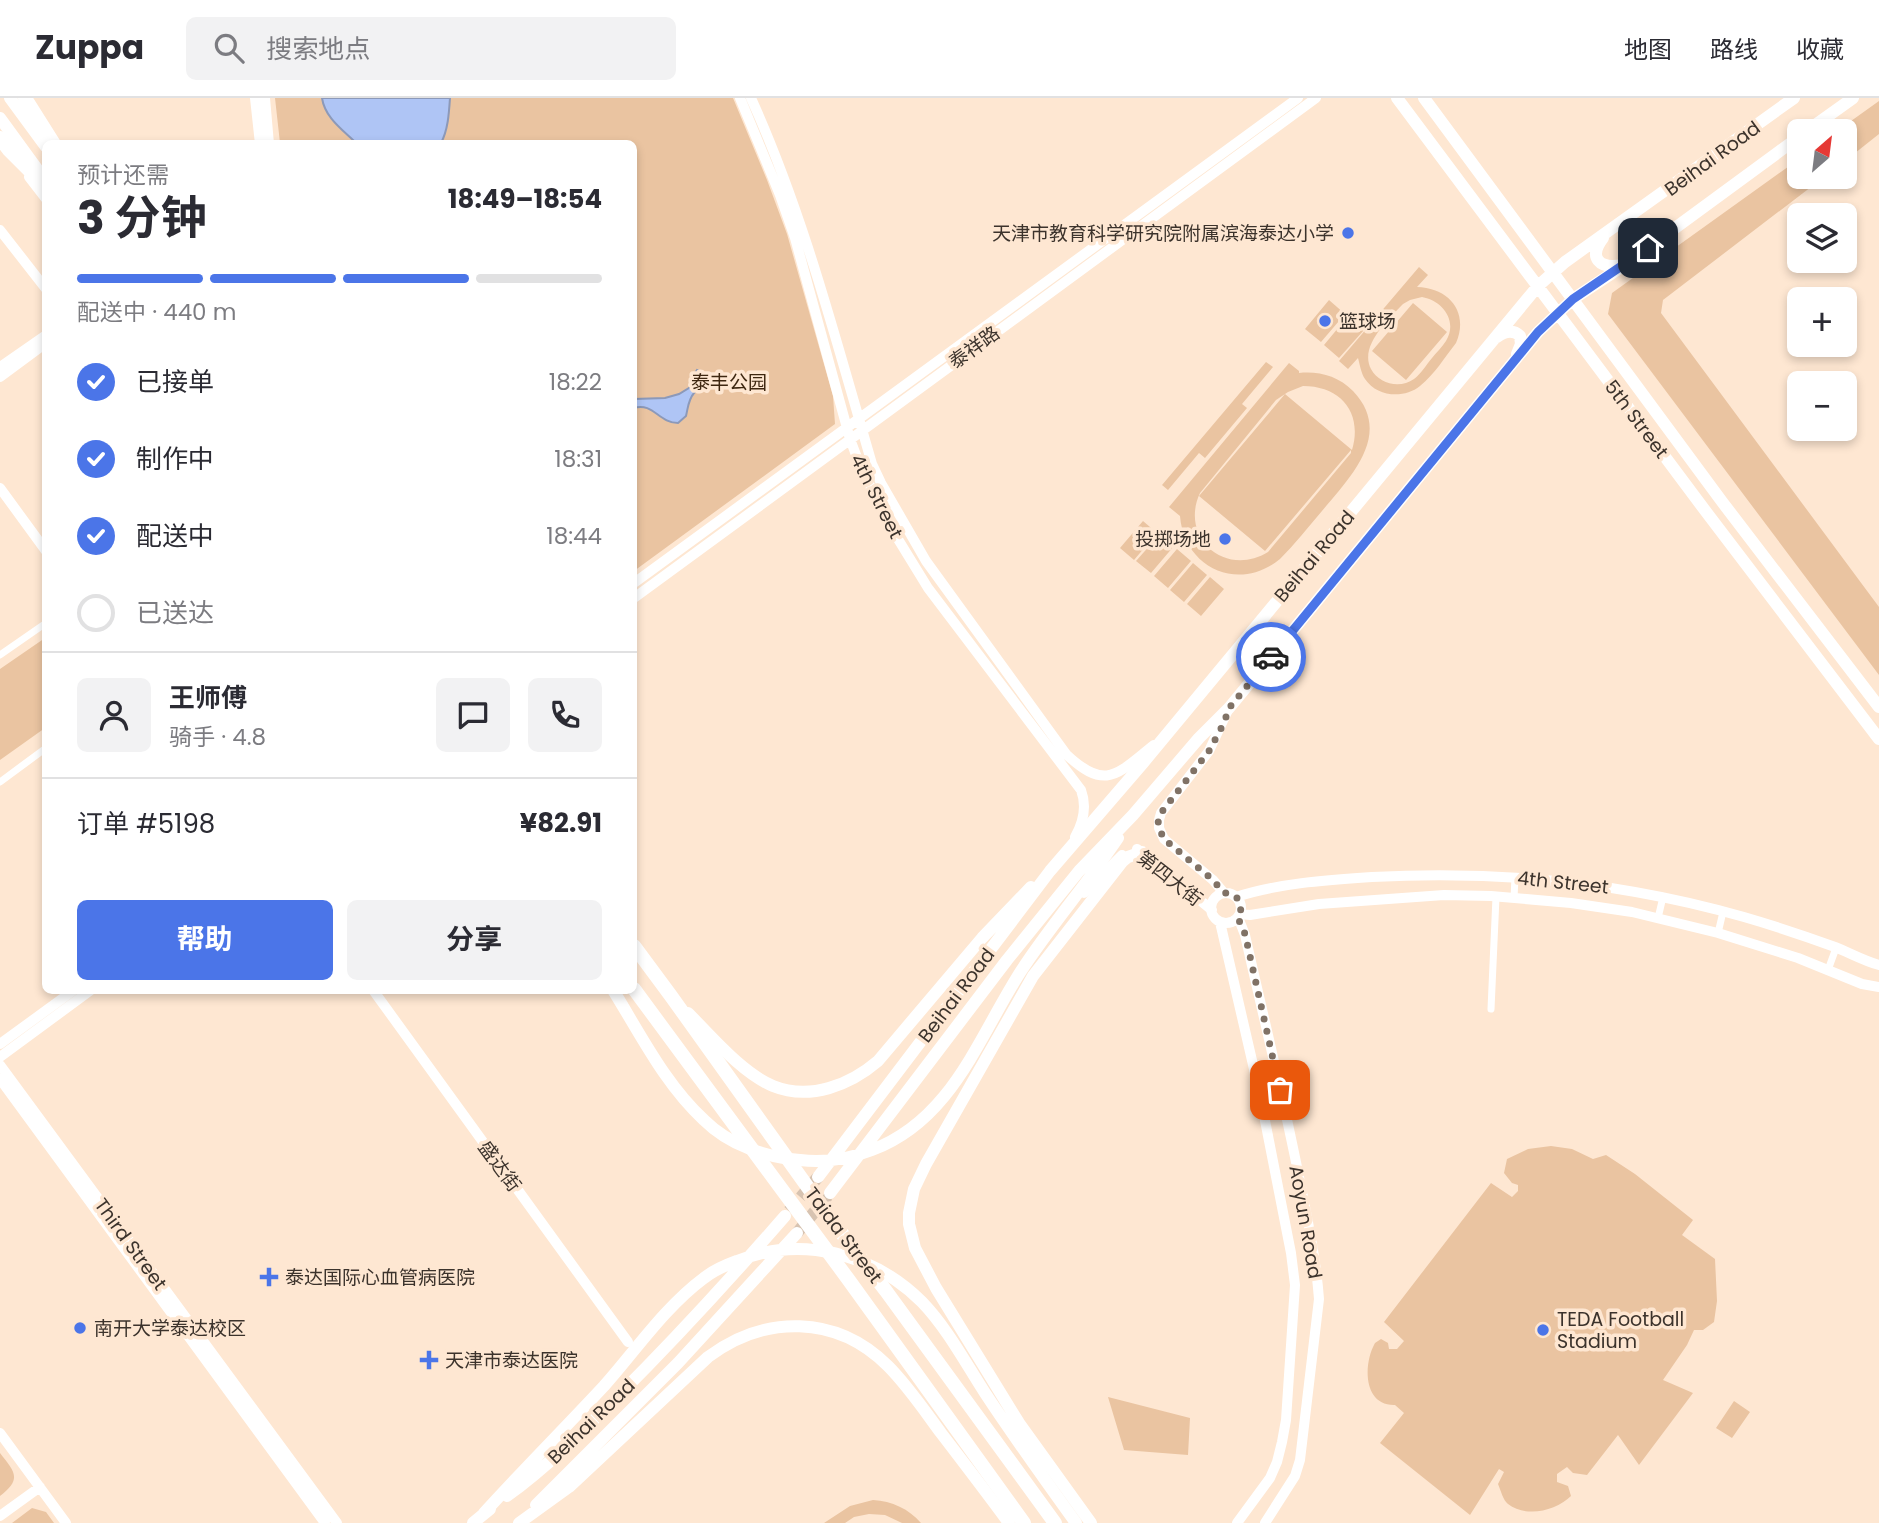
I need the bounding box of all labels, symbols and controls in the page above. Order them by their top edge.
search box [186,17,676,80]
text: Zuppa [35,24,144,71]
icon: search [210,29,248,67]
text: 搜索地点 [266,31,370,67]
text: 地图 [1624,33,1672,66]
text: 路线 [1710,33,1758,66]
text: 收藏 [1796,33,1844,66]
street label: Beihai Road [1659,114,1766,202]
north arrow [1787,119,1857,189]
map controls [1787,119,1857,441]
text: 预计还需 [77,159,169,191]
text: 18:49–18:54 [448,181,602,217]
text: 3 分钟 [77,186,207,250]
button: layers [1787,203,1857,273]
pin [1618,218,1678,278]
place label: 天津市教育科学研究院附属滨海泰达小学 [992,220,1334,247]
marker: 天津市教育科学研究院附属滨海泰达小学 [1340,225,1356,241]
icon: home [1629,229,1667,267]
button: + [1787,287,1857,357]
text: 配送中 · 440 m [77,296,236,328]
place label: 篮球场 [1339,308,1396,335]
marker: 篮球场 [1317,313,1333,329]
street label: 泰祥路 [943,320,1005,375]
icon: check [77,363,115,401]
text: 已接单 [136,364,214,400]
text: 18:22 [549,366,602,398]
park label: 泰丰公园 [691,369,767,396]
button: − [1787,371,1857,441]
street label: 5th Street [1598,375,1675,464]
icon: check [77,440,115,478]
text: 制作中 [136,441,214,477]
text: 18:31 [554,443,602,475]
street label: 4th Street [844,449,909,543]
street label: Beihai Road [1268,505,1361,608]
icon: check [77,517,115,555]
text: 配送中 [136,518,214,554]
text: 18:44 [546,520,602,552]
place label: 投掷场地 [1135,526,1211,553]
marker: 投掷场地 [1217,531,1233,547]
text: 已送达 [136,595,214,631]
courier [1236,622,1306,692]
icon: car [1252,638,1290,676]
button: person [77,678,151,752]
button: chat [436,678,510,752]
button: phone [528,678,602,752]
text: 王师傅 [169,680,247,716]
text: 骑手 · 4.8 [169,721,266,753]
text: ¥82.91 [520,805,602,841]
text: 订单 #5198 [77,806,215,842]
street label: 第四大街 [1131,844,1208,912]
street label: 4th Street [1516,864,1610,901]
button: 帮助 [77,900,333,980]
button: 分享 [347,900,602,980]
street label: Beihai Road [912,942,1001,1048]
pin [1250,1060,1310,1120]
icon: bag [1261,1071,1299,1109]
street label: 盛达街 [472,1135,527,1197]
street label: Aoyun Road [1282,1163,1329,1281]
street label: Taida Street [798,1182,889,1289]
street label: Third Street [88,1193,173,1296]
place label: 泰达国际心血管病医院 [285,1264,475,1291]
marker: 泰达国际心血管病医院 [259,1267,279,1287]
place label: TEDA Football Stadium [1557,1306,1684,1355]
place label: 南开大学泰达校区 [94,1315,246,1342]
marker: 南开大学泰达校区 [72,1320,88,1336]
marker: TEDA Football Stadium [1535,1322,1551,1338]
place label: 天津市泰达医院 [445,1347,578,1374]
marker: 天津市泰达医院 [419,1350,439,1370]
street label: Beihai Road [542,1373,641,1470]

